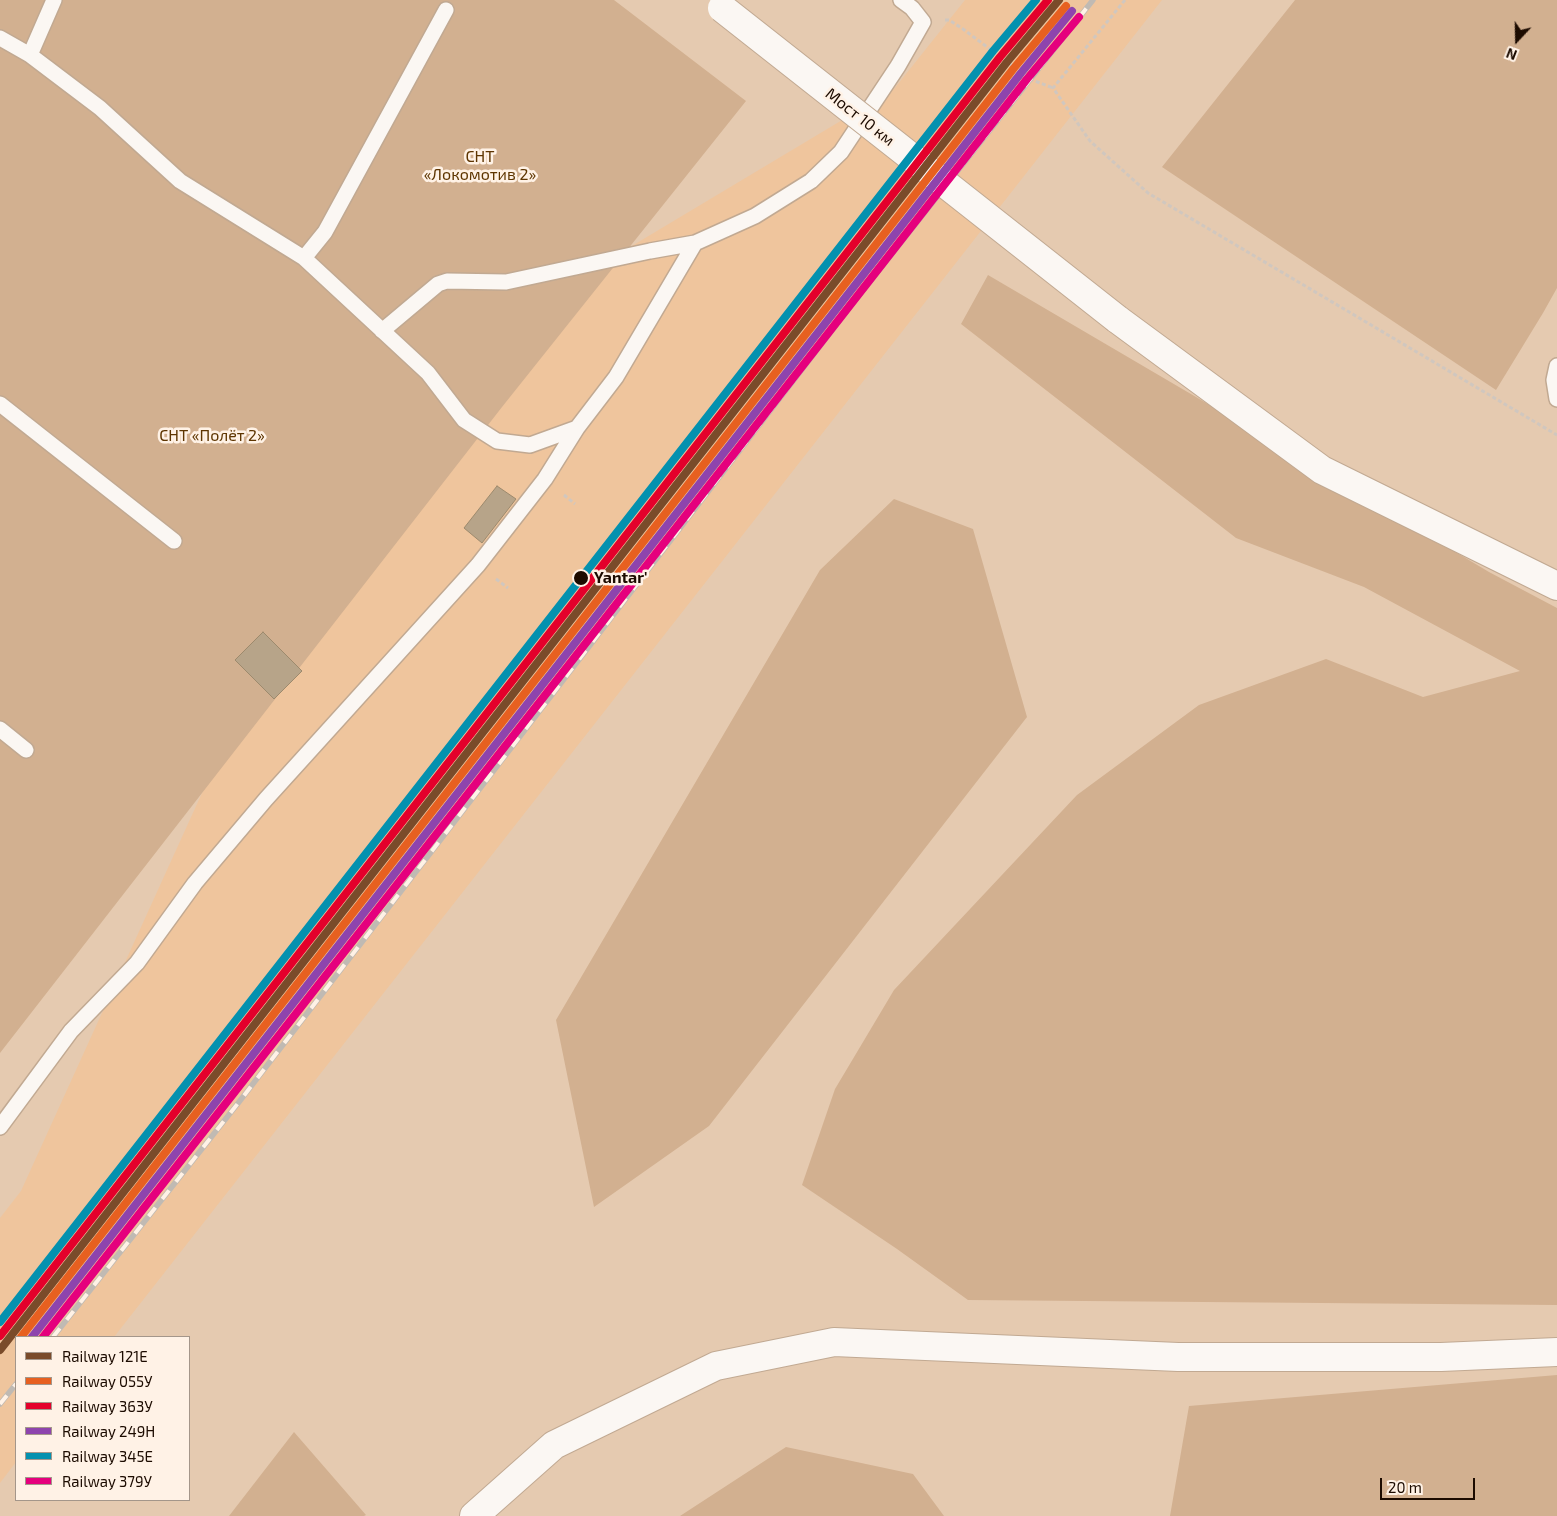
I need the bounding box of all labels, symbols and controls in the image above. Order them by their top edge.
north arrow [1492,15,1542,65]
text: N [1504,45,1519,64]
street label: Мост 10 км [822,84,898,150]
park label: СНТ «Локомотив 2» [424,147,536,185]
park label: СНТ «Полёт 2» [159,426,265,446]
place label: Yantar' [594,568,647,588]
marker: Yantar' [572,569,590,587]
legend [15,1336,190,1501]
text: Railway 121Е [62,1347,148,1365]
text: Railway 055У [62,1372,153,1390]
text: Railway 363У [62,1397,153,1415]
text: Railway 249Н [62,1422,155,1440]
text: Railway 345Е [62,1447,153,1465]
scale bar [1382,1468,1477,1500]
text: Railway 379У [62,1472,152,1490]
text: 20 m [1388,1478,1422,1496]

